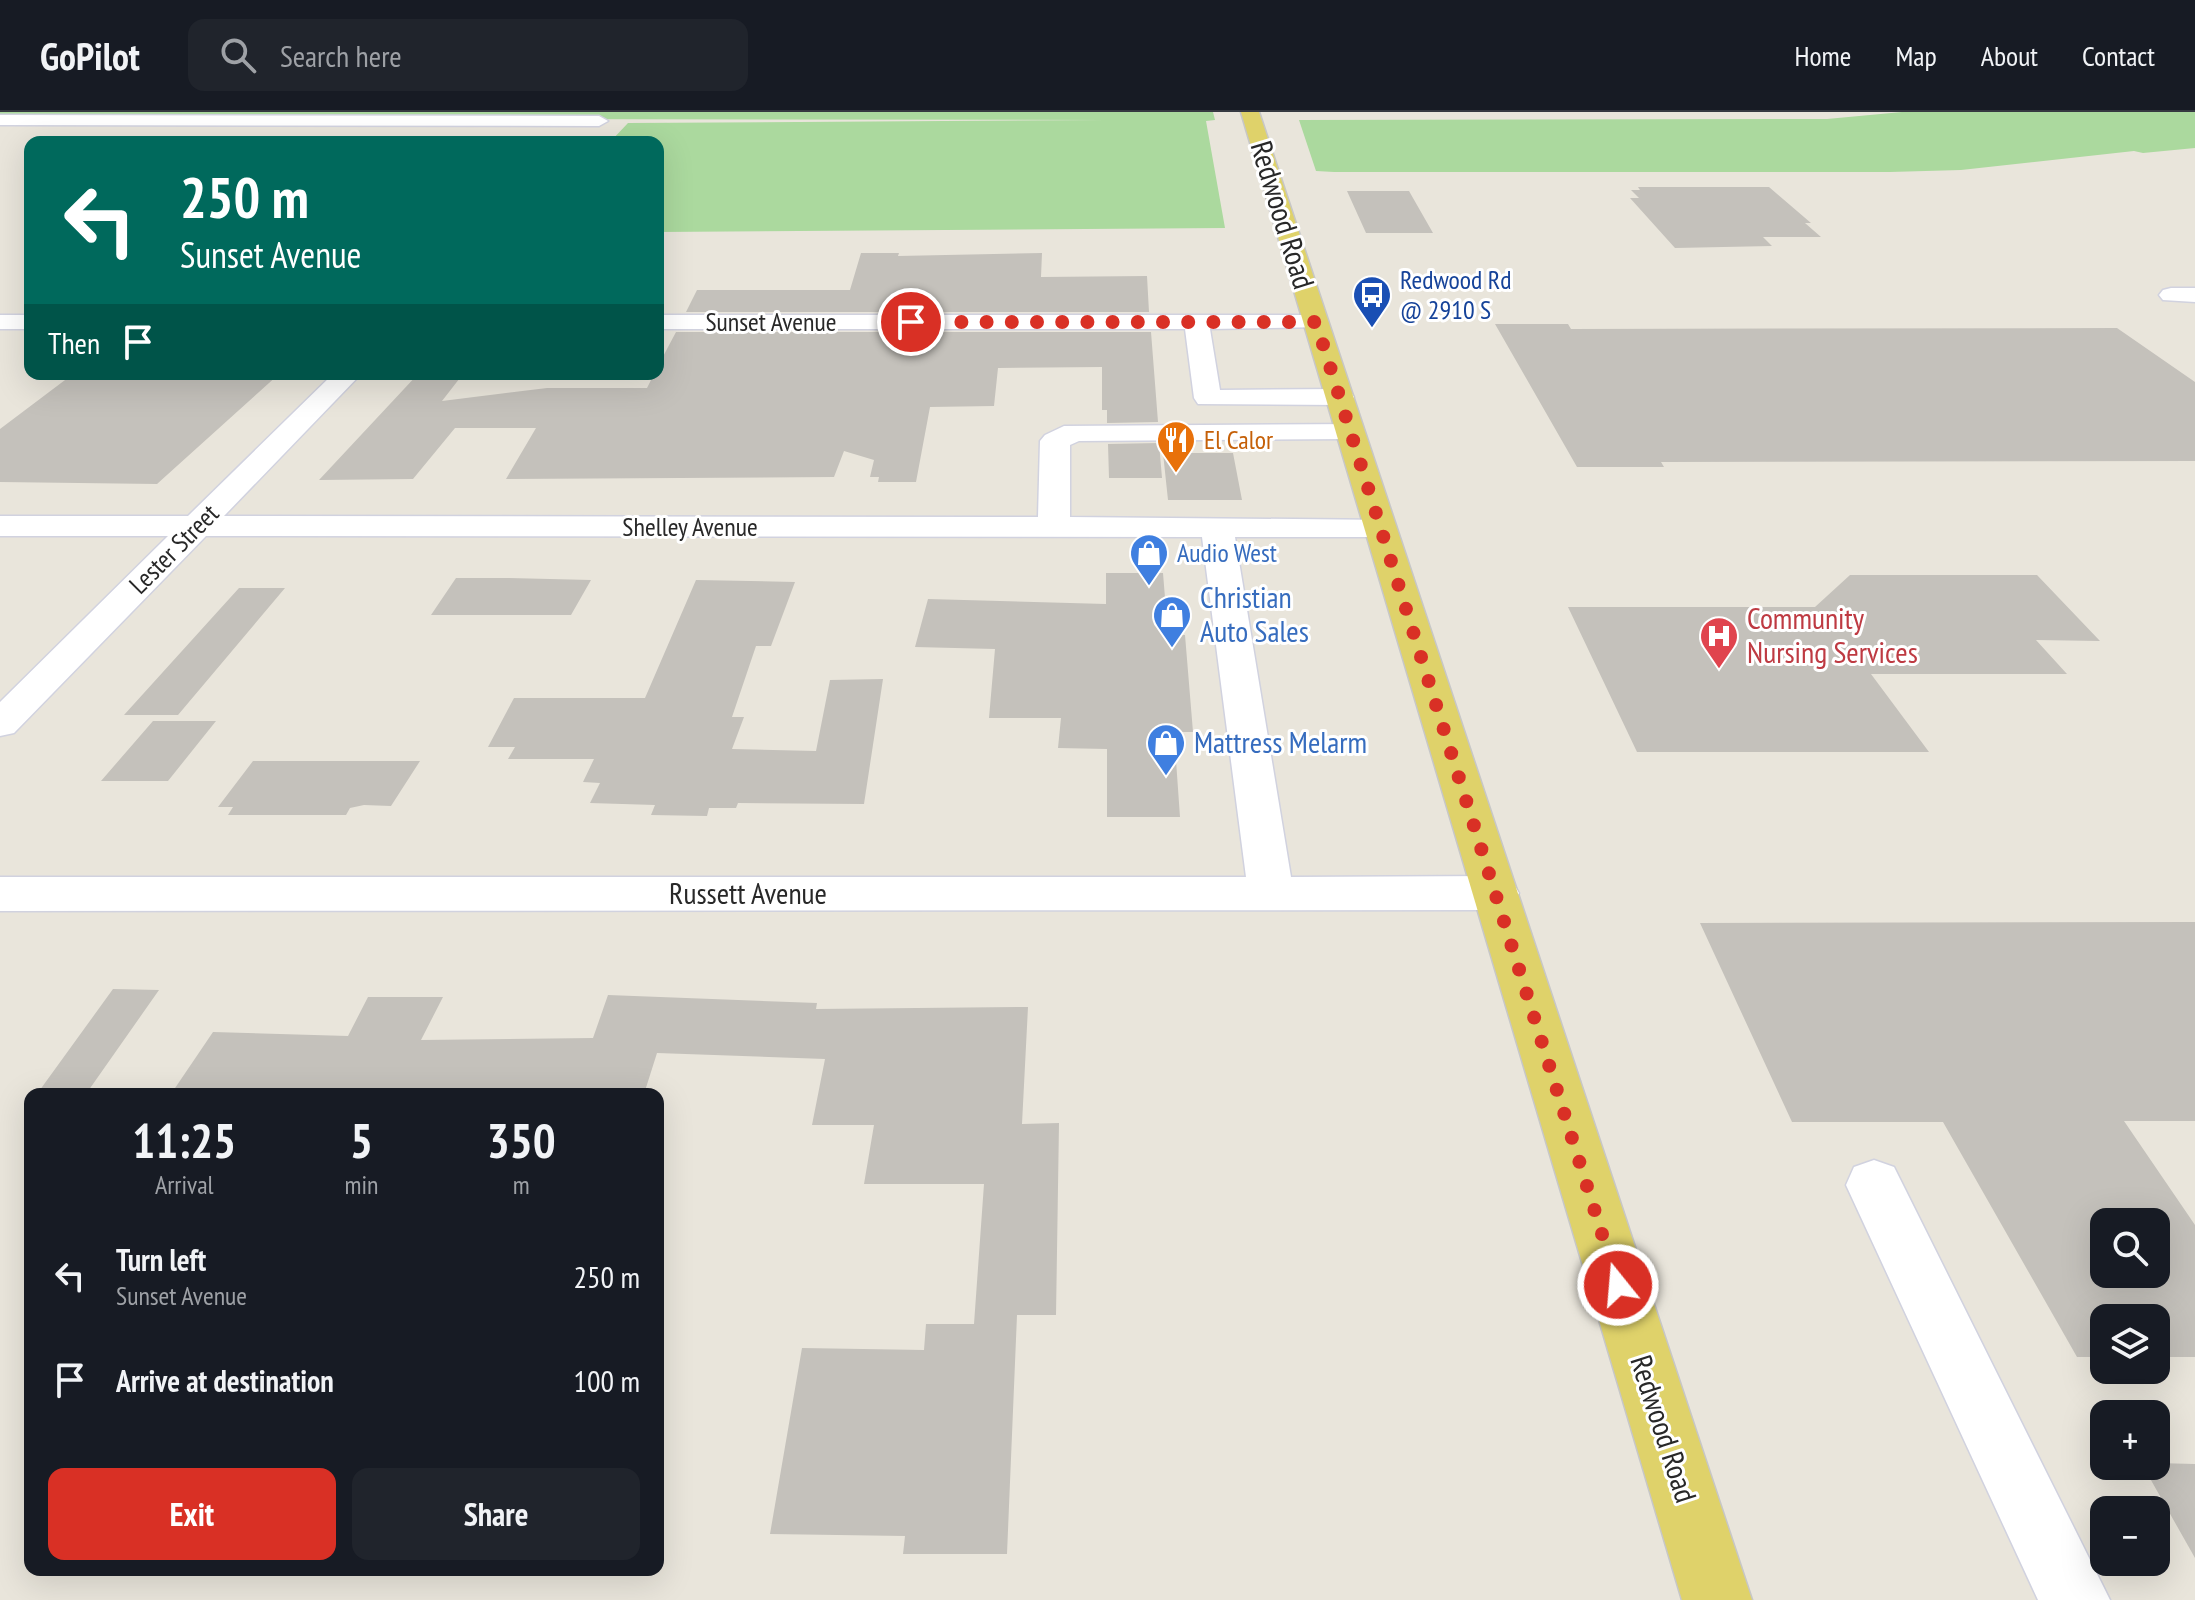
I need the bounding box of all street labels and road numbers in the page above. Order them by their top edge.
street label: Redwood Road [1242,136,1324,293]
street label: Sunset Avenue [705,305,837,338]
street label: Lester Street [122,497,225,600]
street label: Shelley Avenue [622,510,758,543]
street label: Russett Avenue [669,873,827,912]
street label: Redwood Road [1622,1350,1707,1507]

